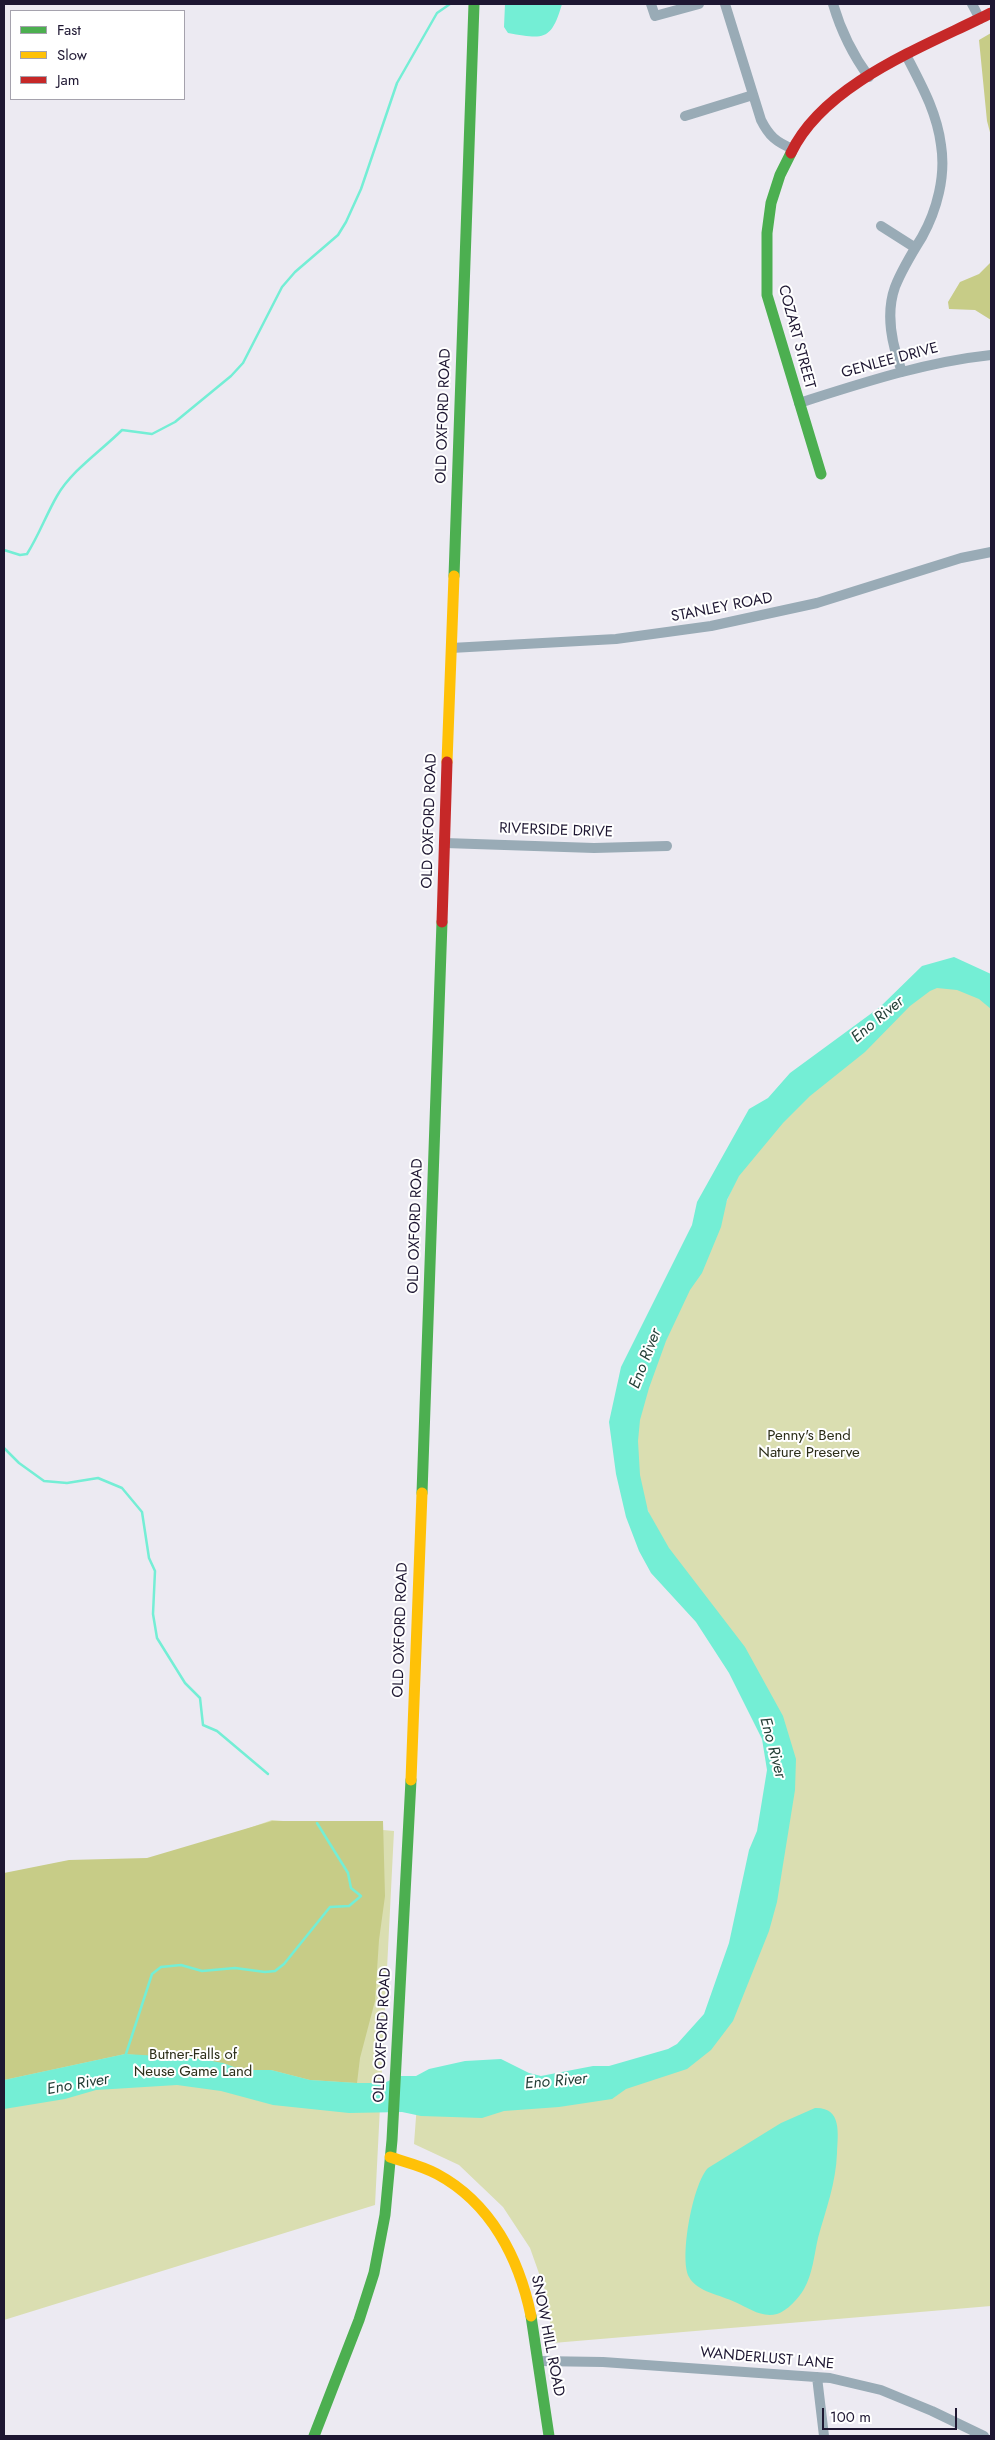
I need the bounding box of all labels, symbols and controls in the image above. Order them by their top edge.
legend [10,10,185,100]
text: Fast [57,19,81,41]
text: Slow [57,44,87,66]
text: Jam [57,69,80,91]
street label: COZART STREET [773,283,819,391]
street label: GENLEE DRIVE [840,339,940,383]
street label: OLD OXFORD ROAD [433,348,455,484]
street label: STANLEY ROAD [670,589,774,627]
street label: OLD OXFORD ROAD [419,753,441,889]
street label: RIVERSIDE DRIVE [499,820,613,842]
water label: Eno River [848,993,908,1047]
street label: OLD OXFORD ROAD [405,1158,427,1294]
water label: Eno River [626,1326,666,1392]
park label: Penny's Bend Nature Preserve [758,1427,860,1462]
street label: OLD OXFORD ROAD [390,1562,412,1698]
water label: Eno River [755,1715,789,1781]
street label: OLD OXFORD ROAD [370,1967,396,2103]
park label: Butner-Falls of Neuse Game Land [134,2046,252,2081]
water label: Eno River [45,2070,111,2100]
water label: Eno River [524,2070,588,2094]
street label: SNOW HILL ROAD [526,2274,568,2398]
street label: WANDERLUST LANE [699,2344,835,2374]
scale bar [825,2398,960,2430]
text: 100 m [830,2406,871,2428]

